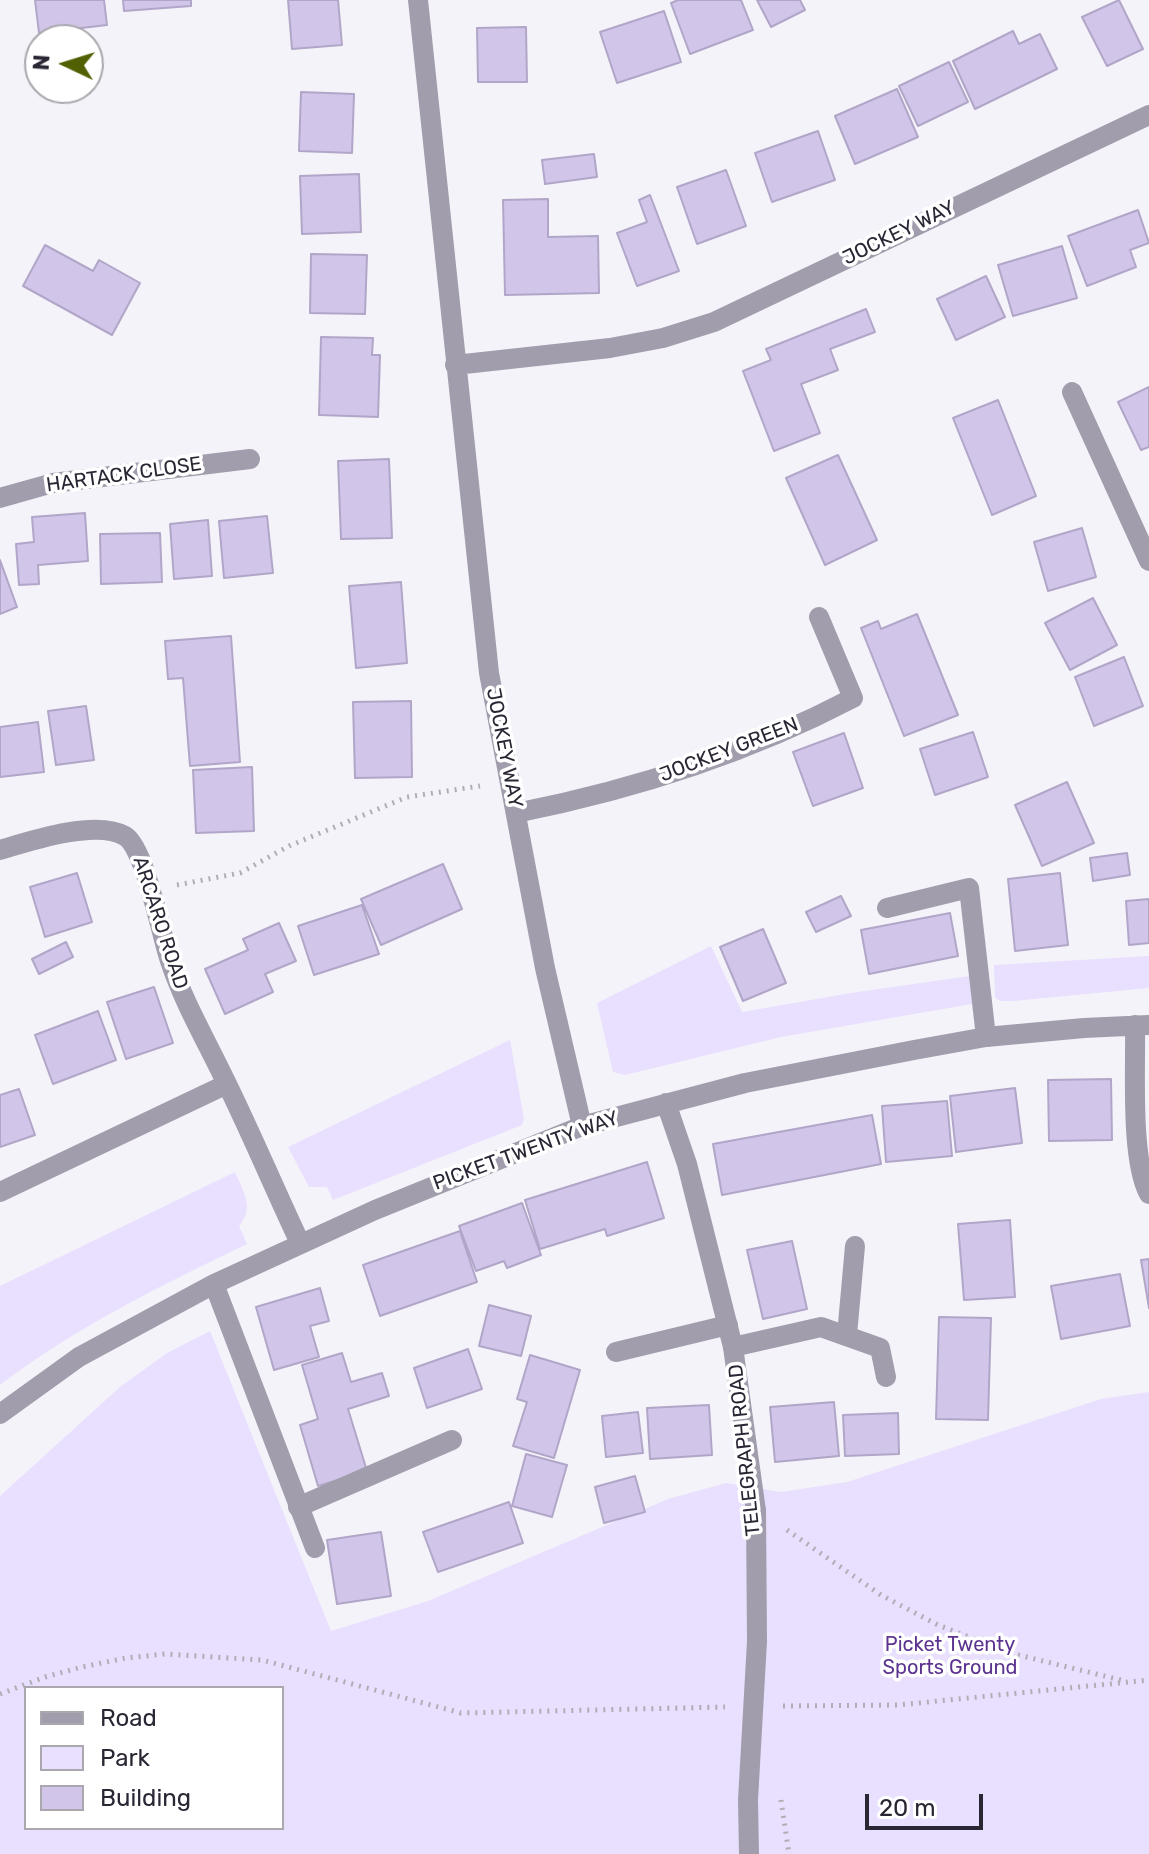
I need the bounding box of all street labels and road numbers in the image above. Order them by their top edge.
street label: JOCKEY WAY [839,195,959,271]
street label: HARTACK CLOSE [45,452,203,498]
street label: JOCKEY WAY [481,686,527,810]
street label: JOCKEY GREEN [656,713,802,787]
street label: ARCARO ROAD [127,854,193,992]
street label: PICKET TWENTY WAY [430,1106,622,1196]
street label: TELEGRAPH ROAD [724,1363,766,1537]

